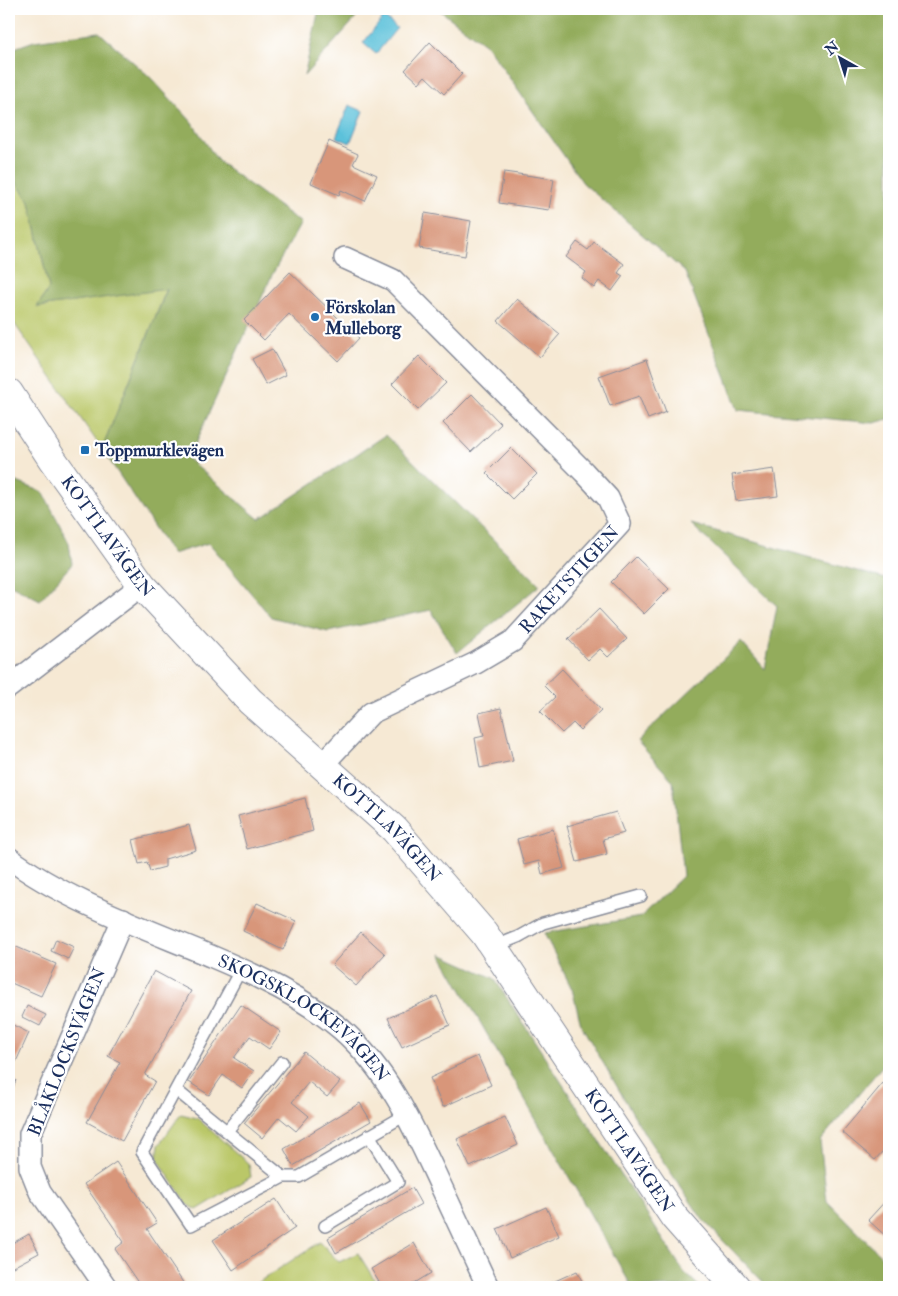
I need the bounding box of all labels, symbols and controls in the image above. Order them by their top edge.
north arrow [816,32,866,82]
text: N [821,37,843,59]
place label: Förskolan Mulleborg [324,296,402,340]
marker: Förskolan Mulleborg [309,311,321,323]
place label: Toppmurklevägen [94,439,225,462]
marker: Toppmurklevägen [79,444,91,456]
street label: KOTTLAVÄGEN [56,471,159,602]
street label: RAKETSTIGEN [514,521,624,638]
street label: KOTTLAVÄGEN [328,768,446,887]
street label: SKOGSKLOCKEVÄGEN [215,949,395,1086]
street label: BLÅKLOCKSVÄGEN [23,964,111,1140]
street label: KOTTLAVÄGEN [580,1084,679,1217]

